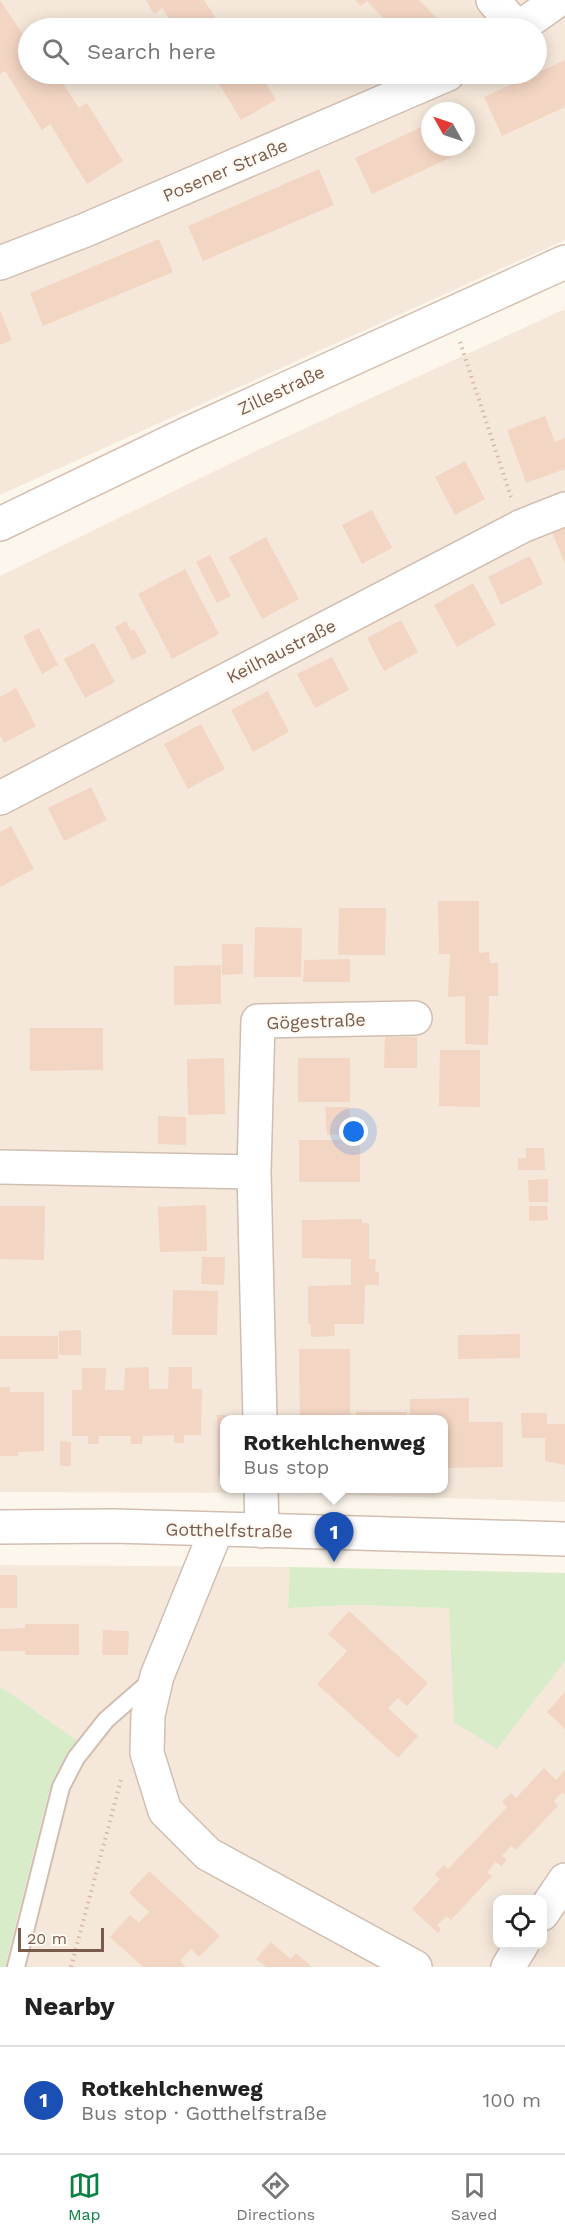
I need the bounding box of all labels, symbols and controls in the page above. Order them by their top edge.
search box [18,18,547,84]
icon: search [39,35,72,68]
text: Search here [87,39,216,64]
north arrow [421,102,475,156]
street label: Posener Straße [159,134,291,206]
street label: Zillestraße [234,361,328,419]
street label: Keilhaustraße [223,614,339,688]
street label: Gögestraße [266,1009,366,1033]
your location [339,1117,368,1146]
popup [220,1415,448,1493]
text: Rotkehlchenweg [243,1430,425,1455]
text: Bus stop [243,1455,329,1479]
pin: 1 [314,1512,354,1562]
street label: Gotthelfstraße [165,1518,293,1542]
map controls [493,1895,547,1949]
button: locate [493,1895,547,1949]
scale bar [18,1925,104,1952]
text: 20 m [27,1929,67,1948]
text: Nearby [24,1991,115,2021]
text: Rotkehlchenweg [81,2076,263,2101]
text: 1 [39,2088,48,2112]
text: 100 m [482,2088,541,2112]
text: Bus stop · Gotthelfstraße [81,2101,327,2125]
tab: Map [68,2169,101,2224]
tab: Directions [236,2169,315,2224]
tab: Saved [451,2169,497,2224]

